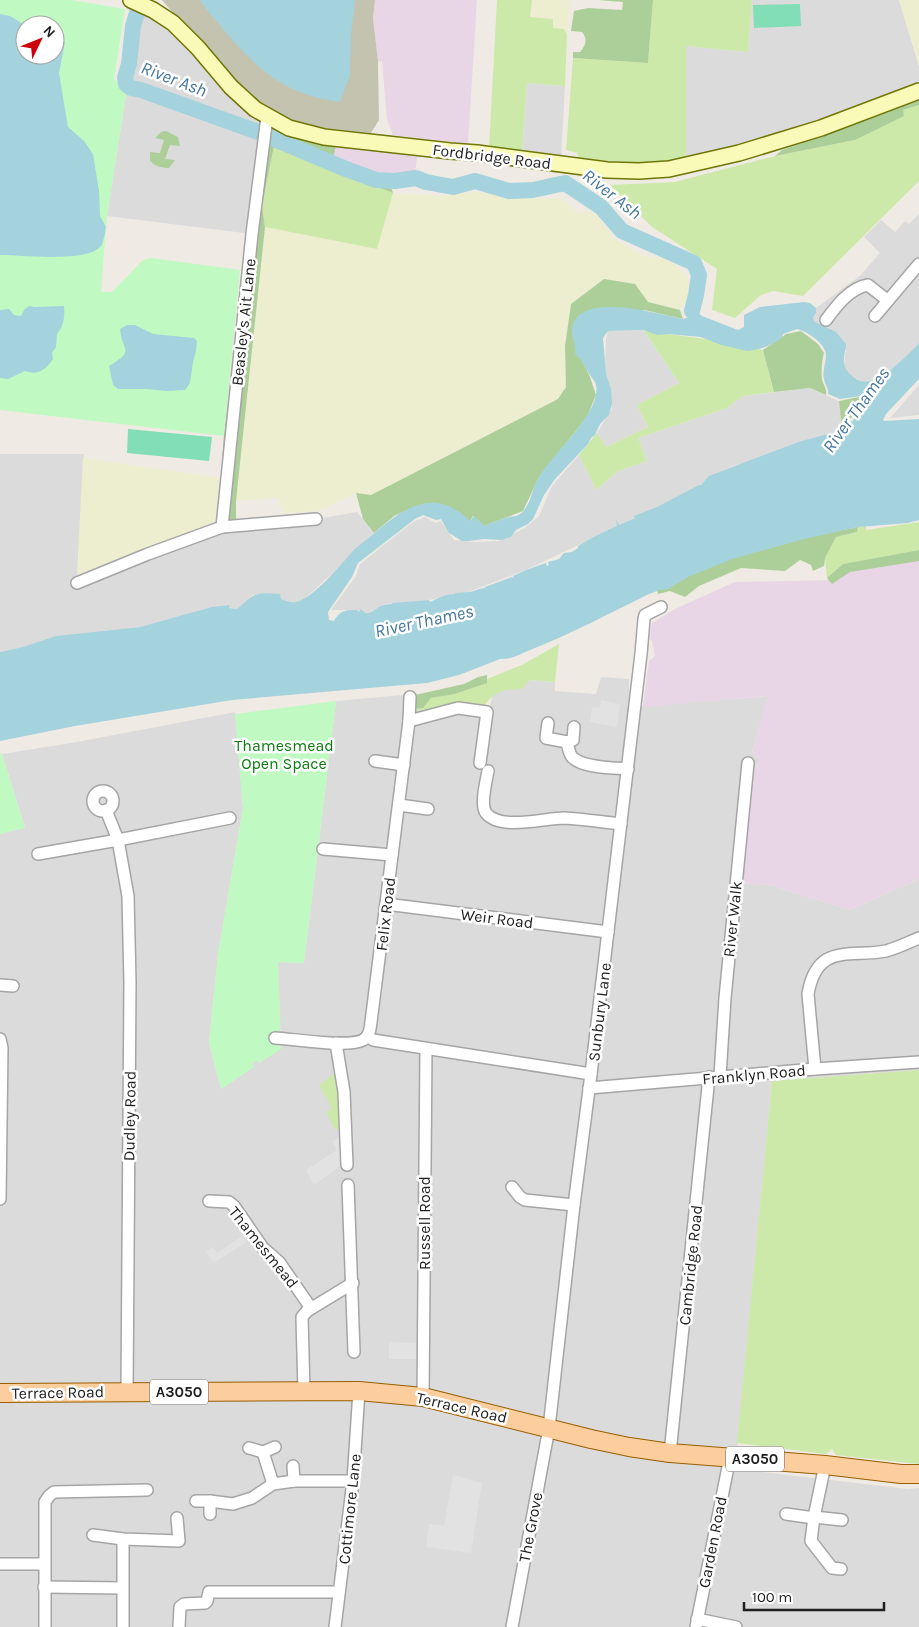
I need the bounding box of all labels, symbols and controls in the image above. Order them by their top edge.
north arrow [15,15,65,65]
text: N [39,22,59,41]
water label: River Ash [138,56,210,102]
street label: Fordbridge Road [432,140,552,173]
water label: River Ash [578,164,646,224]
street label: Beasley's Ait Lane [227,257,260,387]
water label: River Thames [818,363,894,457]
water label: River Thames [373,600,475,642]
park label: Thamesmead Open Space [234,736,334,773]
street label: Felix Road [372,876,399,952]
street label: River Walk [719,880,746,958]
street label: Weir Road [459,905,534,932]
street label: Sunbury Lane [584,962,615,1063]
street label: Franklyn Road [701,1061,807,1088]
street label: Dudley Road [119,1071,140,1161]
street label: Russell Road [415,1176,434,1270]
street label: Thamesmead [225,1203,302,1292]
street label: Cambridge Road [675,1204,706,1326]
road number: A3050 [150,1380,208,1404]
street label: Terrace Road [12,1382,104,1403]
street label: Terrace Road [415,1388,509,1427]
road number: A3050 [726,1446,784,1472]
street label: Cottimore Lane [334,1453,365,1565]
street label: The Grove [514,1491,547,1564]
street label: Garden Road [694,1495,731,1590]
scale bar [744,1580,884,1612]
text: 100 m [752,1588,792,1606]

